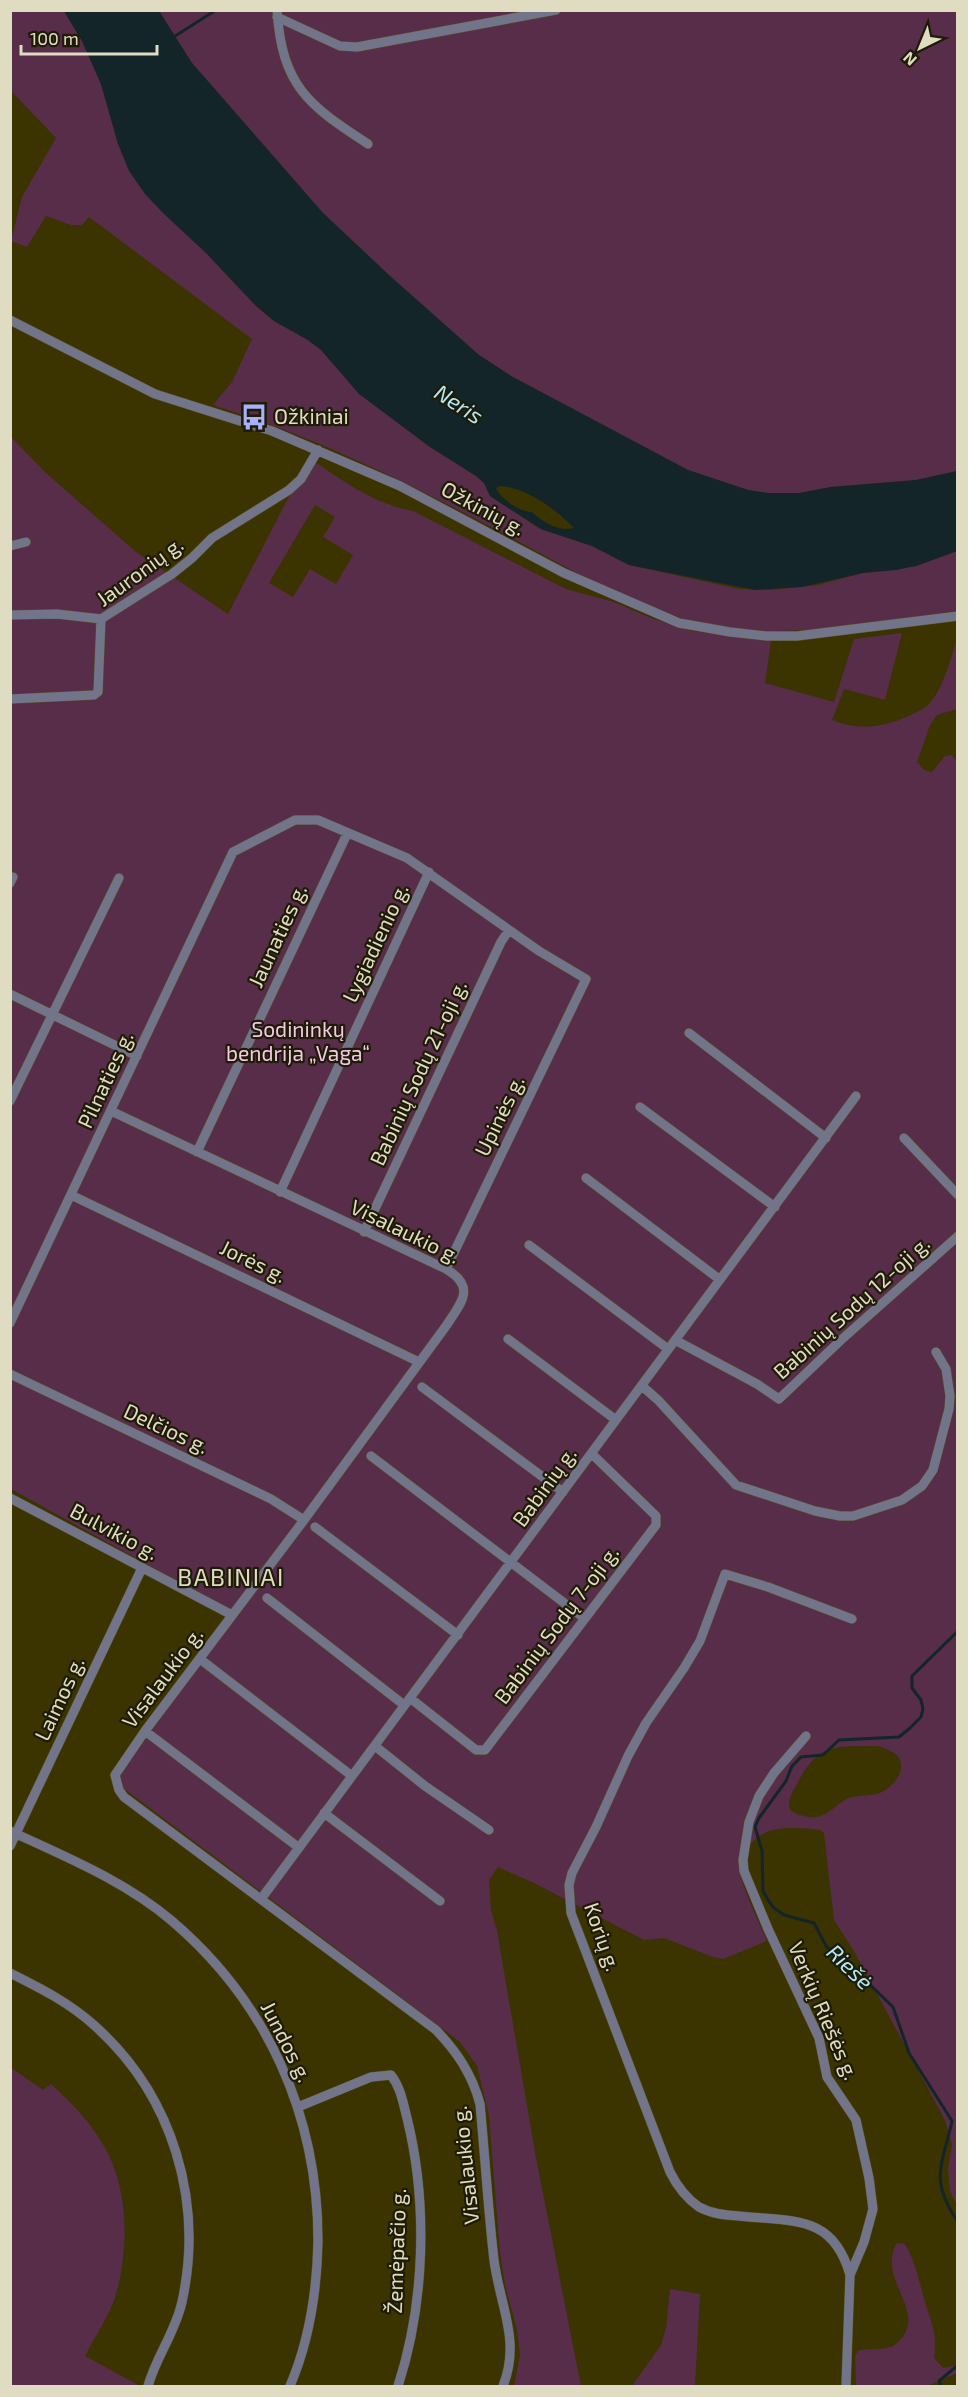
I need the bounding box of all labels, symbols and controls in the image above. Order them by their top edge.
scale bar [21,18,158,56]
north arrow [890,18,950,78]
text: 100 m [30,27,79,49]
text: N [899,48,920,70]
water label: Neris [430,378,489,428]
bus stop icon: Ožkiniai [239,402,269,432]
place label: Ožkiniai [274,403,349,428]
street label: Ožkinių g. [438,475,530,540]
street label: Jauronių g. [91,531,187,611]
street label: Lygiadienio g. [336,879,413,1006]
street label: Jaunaties g. [242,880,311,991]
street label: Babinių Sodų 21-oji g. [364,976,472,1169]
park label: Sodininkų bendrija „Vaga“ [226,1016,370,1066]
street label: Pilnaties g. [71,1027,138,1132]
street label: Upinės g. [468,1071,529,1160]
street label: Visalaukio g. [347,1193,465,1268]
street label: Babinių Sodų 12-oji g. [768,1230,935,1384]
street label: Jorės g. [217,1234,291,1287]
street label: Delčios g. [120,1397,213,1458]
street label: Babinių g. [507,1441,581,1531]
street label: Bulvikio g. [66,1497,163,1564]
street label: Babinių Sodų 7-oji g. [488,1540,624,1709]
district label: BABINIAI [177,1562,285,1591]
street label: Visalaukio g. [116,1622,208,1732]
street label: Laimos g. [28,1652,89,1744]
street label: Korių g. [580,1899,627,1974]
street label: Verkių Riešės g. [784,1938,865,2083]
water label: Riešė [822,1938,879,1994]
street label: Jundos g. [256,1997,318,2086]
street label: Visalaukio g. [446,2105,483,2226]
street label: Žemėpačio g. [381,2188,410,2314]

